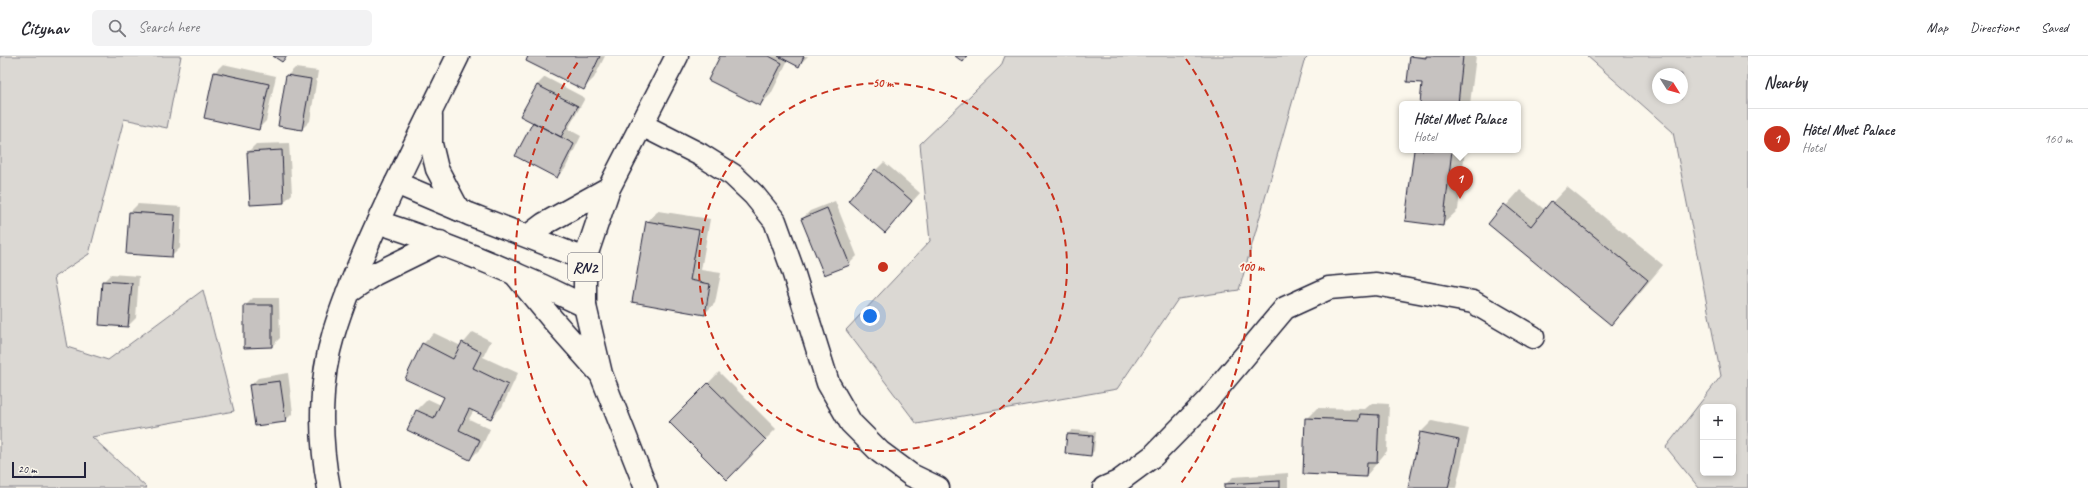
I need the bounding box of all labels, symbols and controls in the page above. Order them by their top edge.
search box [92,10,372,46]
text: Citynav [20,16,68,40]
icon: search [106,17,128,39]
text: Search here [138,18,199,37]
text: Map [1927,19,1948,36]
text: Directions [1970,19,2019,36]
text: Saved [2041,19,2068,36]
north arrow [1652,68,1688,104]
text: Nearby [1764,72,1807,93]
text: 50 m [873,75,894,91]
popup [1399,101,1521,153]
text: Hôtel Mvet Palace [1414,110,1506,129]
text: Hôtel Mvet Palace [1802,121,1894,140]
text: Hotel [1414,129,1436,145]
text: 1 [1774,131,1780,147]
text: 160 m [2044,131,2072,147]
text: Hotel [1802,140,1825,156]
pin: 1 [1447,166,1473,199]
road number: RN2 [568,253,602,281]
text: 100 m [1238,259,1265,275]
centre of rings [876,260,890,274]
your location [860,306,880,326]
map controls [1700,404,1736,476]
button: + [1700,404,1736,440]
button: − [1700,440,1736,476]
scale bar [12,460,86,479]
text: 20 m [18,462,37,476]

